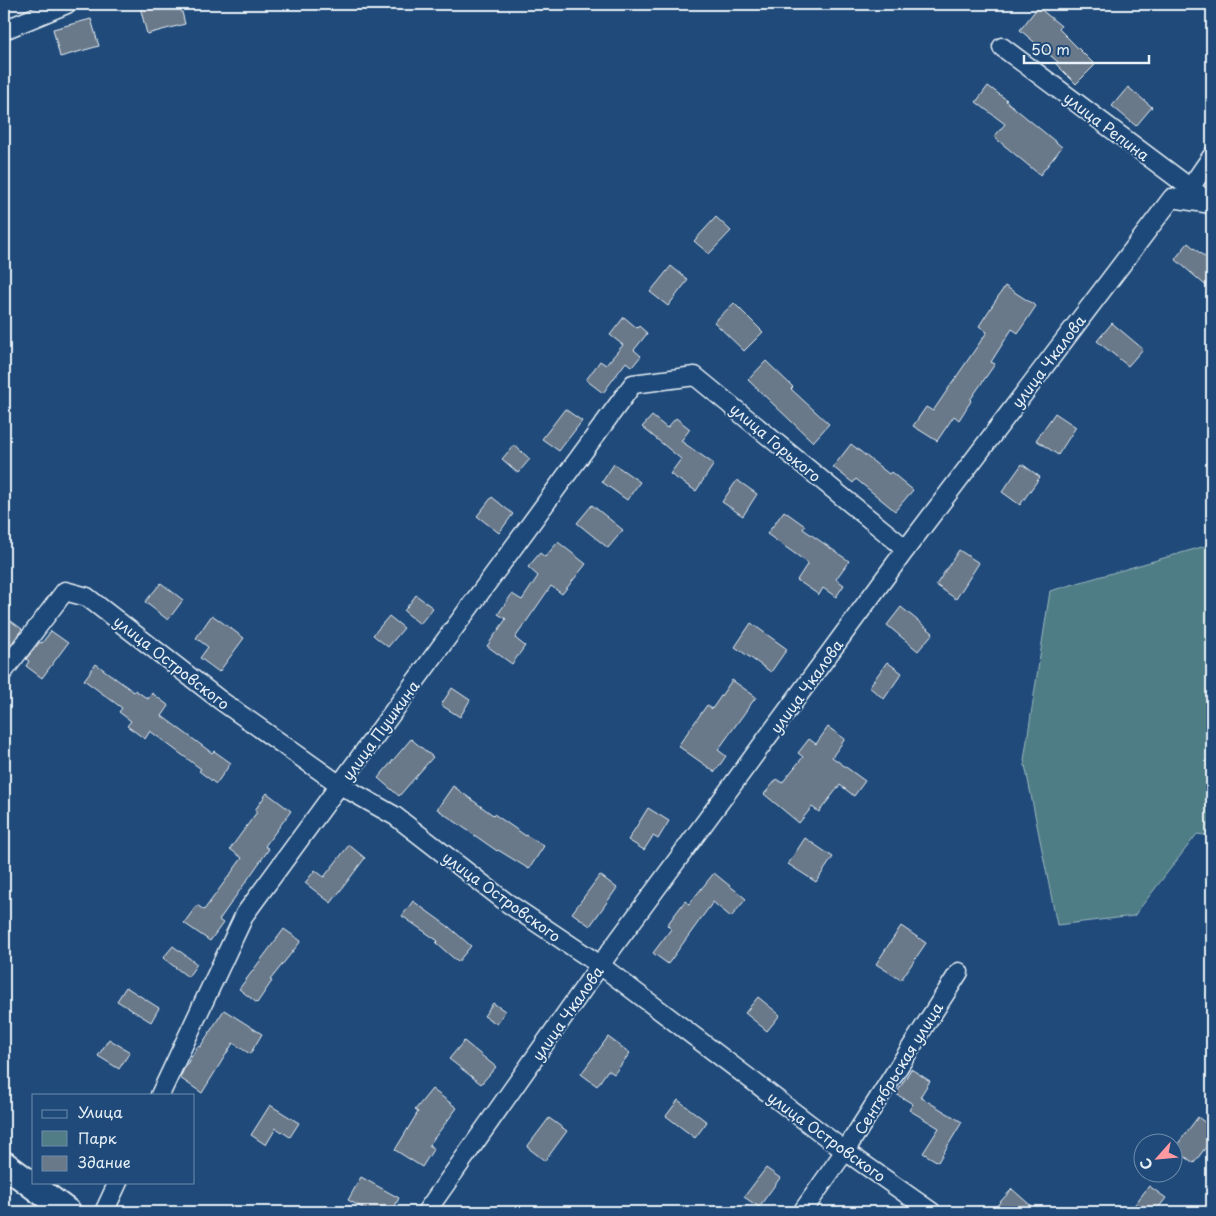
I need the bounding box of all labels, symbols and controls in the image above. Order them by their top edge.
scale bar [1024,32,1148,64]
text: 50 m [1031,37,1070,60]
street label: улица Репина [1059,86,1155,166]
street label: улица Чкалова [1005,309,1091,412]
street label: улица Горького [725,397,827,487]
street label: улица Островского [109,609,235,715]
street label: улица Чкалова [764,634,848,738]
street label: улица Пушкина [336,675,425,785]
street label: улица Островского [438,845,566,947]
street label: улица Чкалова [526,960,609,1065]
street label: Сентябрьская улица [848,997,948,1139]
street label: улица Островского [763,1085,891,1187]
legend [32,1094,195,1184]
text: Улица [78,1100,123,1123]
text: Парк [78,1126,117,1149]
north arrow [1134,1134,1184,1184]
text: Здание [78,1150,131,1173]
text: С [1134,1155,1158,1174]

